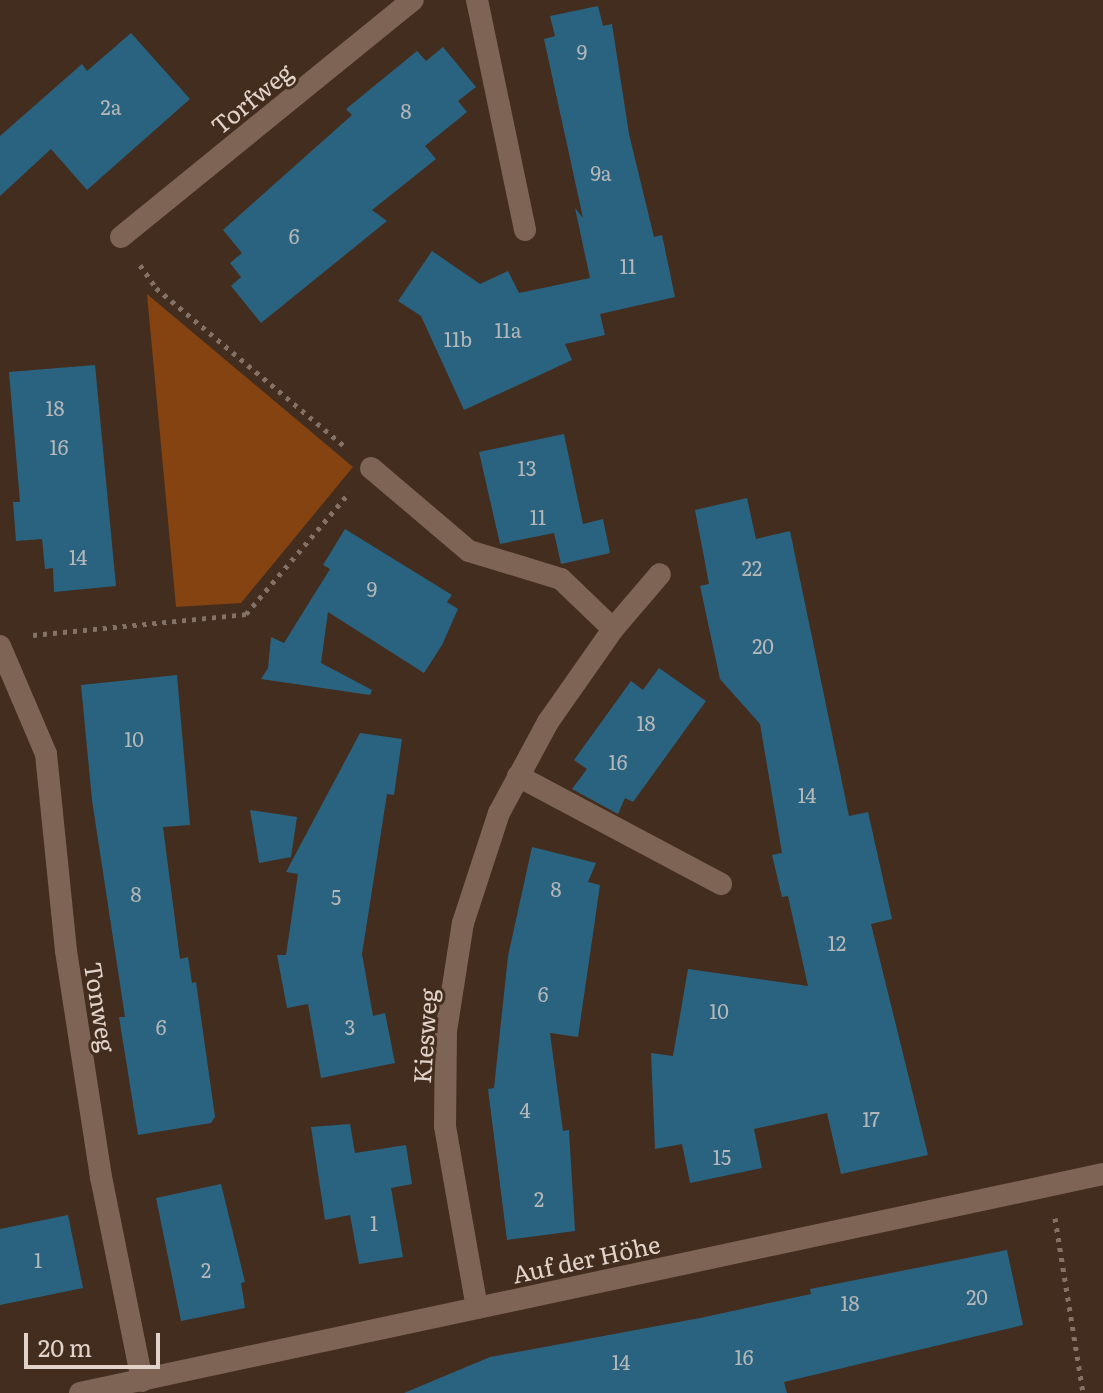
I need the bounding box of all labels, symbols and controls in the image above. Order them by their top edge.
house number: 9 [577,39,587,63]
street label: Torfweg [204,56,298,140]
house number: 2a [101,94,121,118]
house number: 8 [400,98,412,122]
house number: 9a [590,160,612,184]
house number: 6 [289,223,299,247]
house number: 11 [620,253,636,277]
house number: 11a [494,317,522,341]
house number: 11b [444,326,472,350]
house number: 18 [45,395,65,419]
house number: 16 [50,434,68,458]
house number: 13 [518,455,536,479]
house number: 11 [530,504,546,528]
house number: 14 [69,544,87,568]
house number: 22 [742,555,762,579]
house number: 9 [367,576,377,600]
house number: 20 [752,633,774,657]
house number: 18 [636,710,656,734]
house number: 10 [124,726,144,750]
house number: 16 [609,749,627,773]
house number: 14 [798,782,816,806]
house number: 8 [550,876,562,900]
house number: 8 [130,881,142,905]
house number: 5 [331,884,341,908]
house number: 12 [828,930,846,954]
street label: Tonweg [80,960,122,1054]
house number: 6 [538,981,548,1005]
street label: Kiesweg [406,988,442,1084]
house number: 10 [709,998,729,1022]
house number: 6 [156,1014,166,1038]
house number: 3 [345,1014,355,1038]
house number: 4 [519,1097,531,1121]
house number: 17 [862,1106,880,1130]
house number: 15 [713,1144,731,1168]
house number: 2 [534,1186,544,1210]
house number: 1 [370,1210,378,1234]
street label: Auf der Höhe [509,1228,663,1288]
house number: 1 [34,1247,42,1271]
house number: 2 [201,1257,211,1281]
house number: 20 [966,1284,988,1308]
house number: 18 [840,1290,860,1314]
scale bar [28,1317,164,1367]
text: 20 m [38,1329,92,1364]
house number: 16 [735,1344,753,1368]
house number: 14 [612,1349,630,1373]

